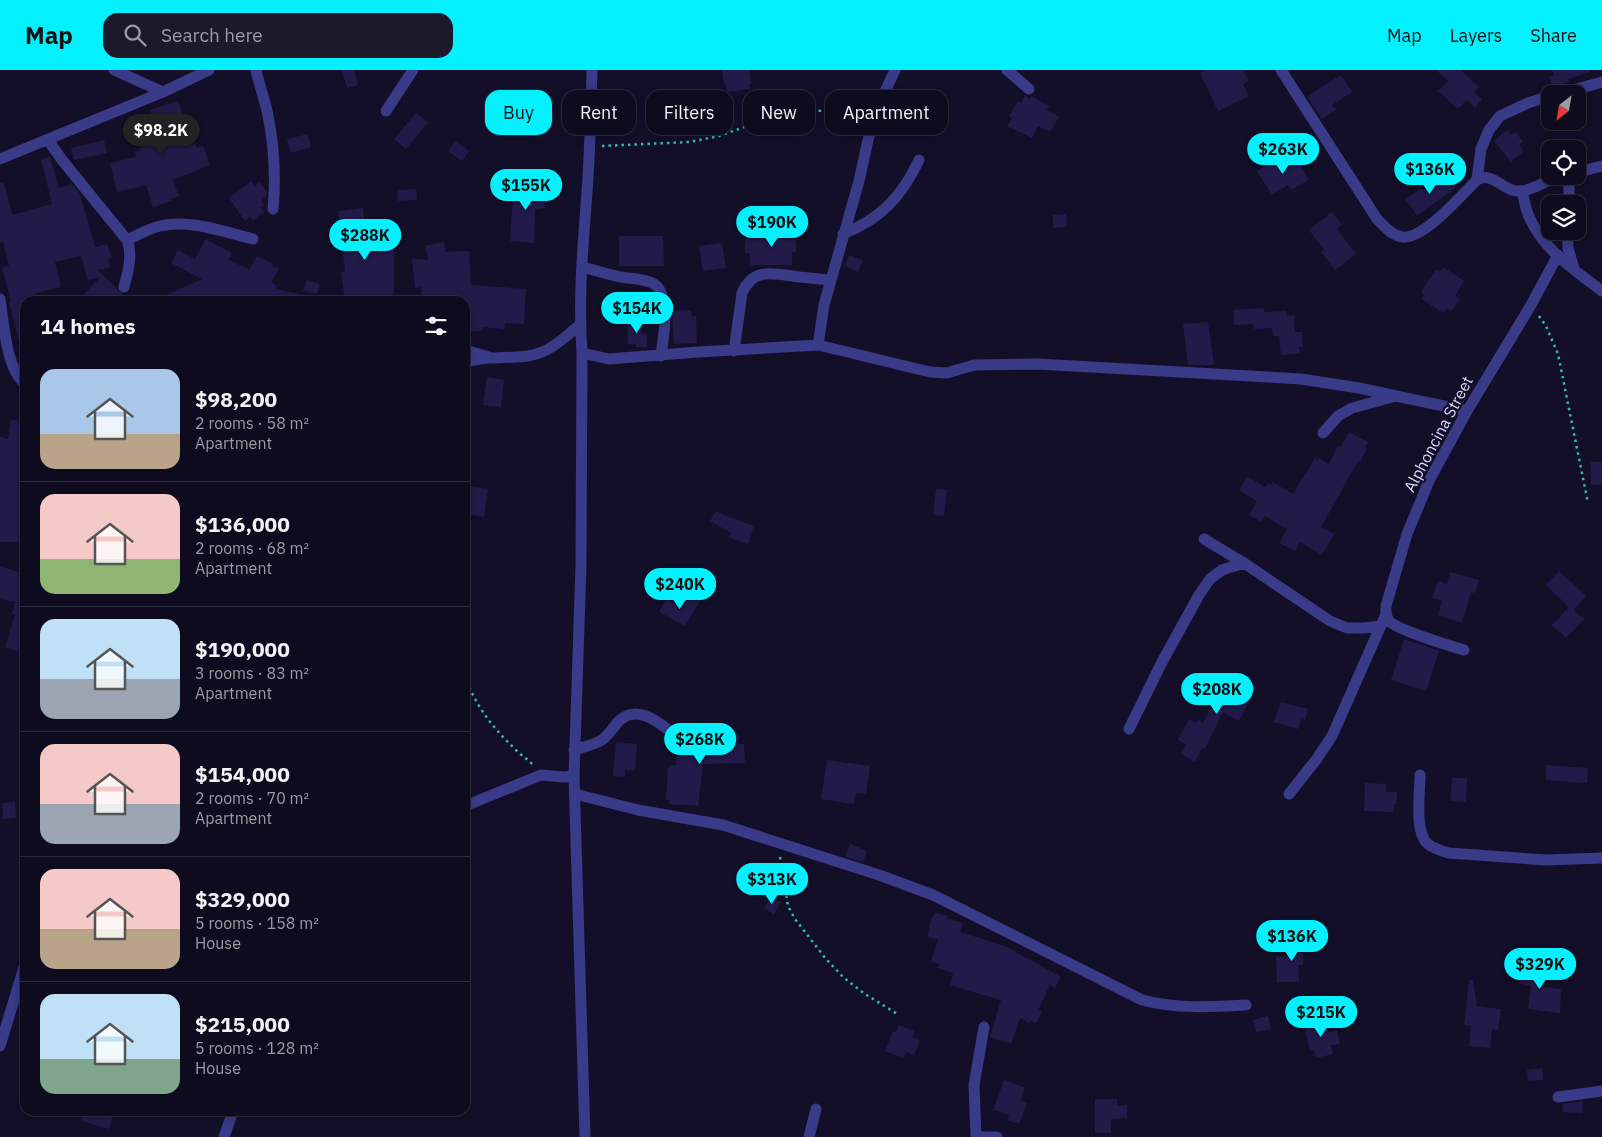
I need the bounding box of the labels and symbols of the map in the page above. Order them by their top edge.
north arrow [1541,85,1586,130]
pin: $98.2K [120,114,202,156]
pin: $263K [1248,132,1318,175]
pin: $136K [1395,152,1465,195]
pin: $155K [491,168,561,211]
pin: $190K [737,206,807,248]
pin: $288K [330,218,400,261]
pin: $154K [602,292,672,334]
street label: Alphoncina Street [1399,373,1477,495]
pin: $240K [645,568,715,610]
pin: $208K [1182,672,1252,715]
pin: $268K [665,722,735,765]
pin: $313K [737,862,807,905]
pin: $136K [1257,920,1327,962]
pin: $329K [1505,948,1575,990]
pin: $215K [1286,996,1356,1038]

